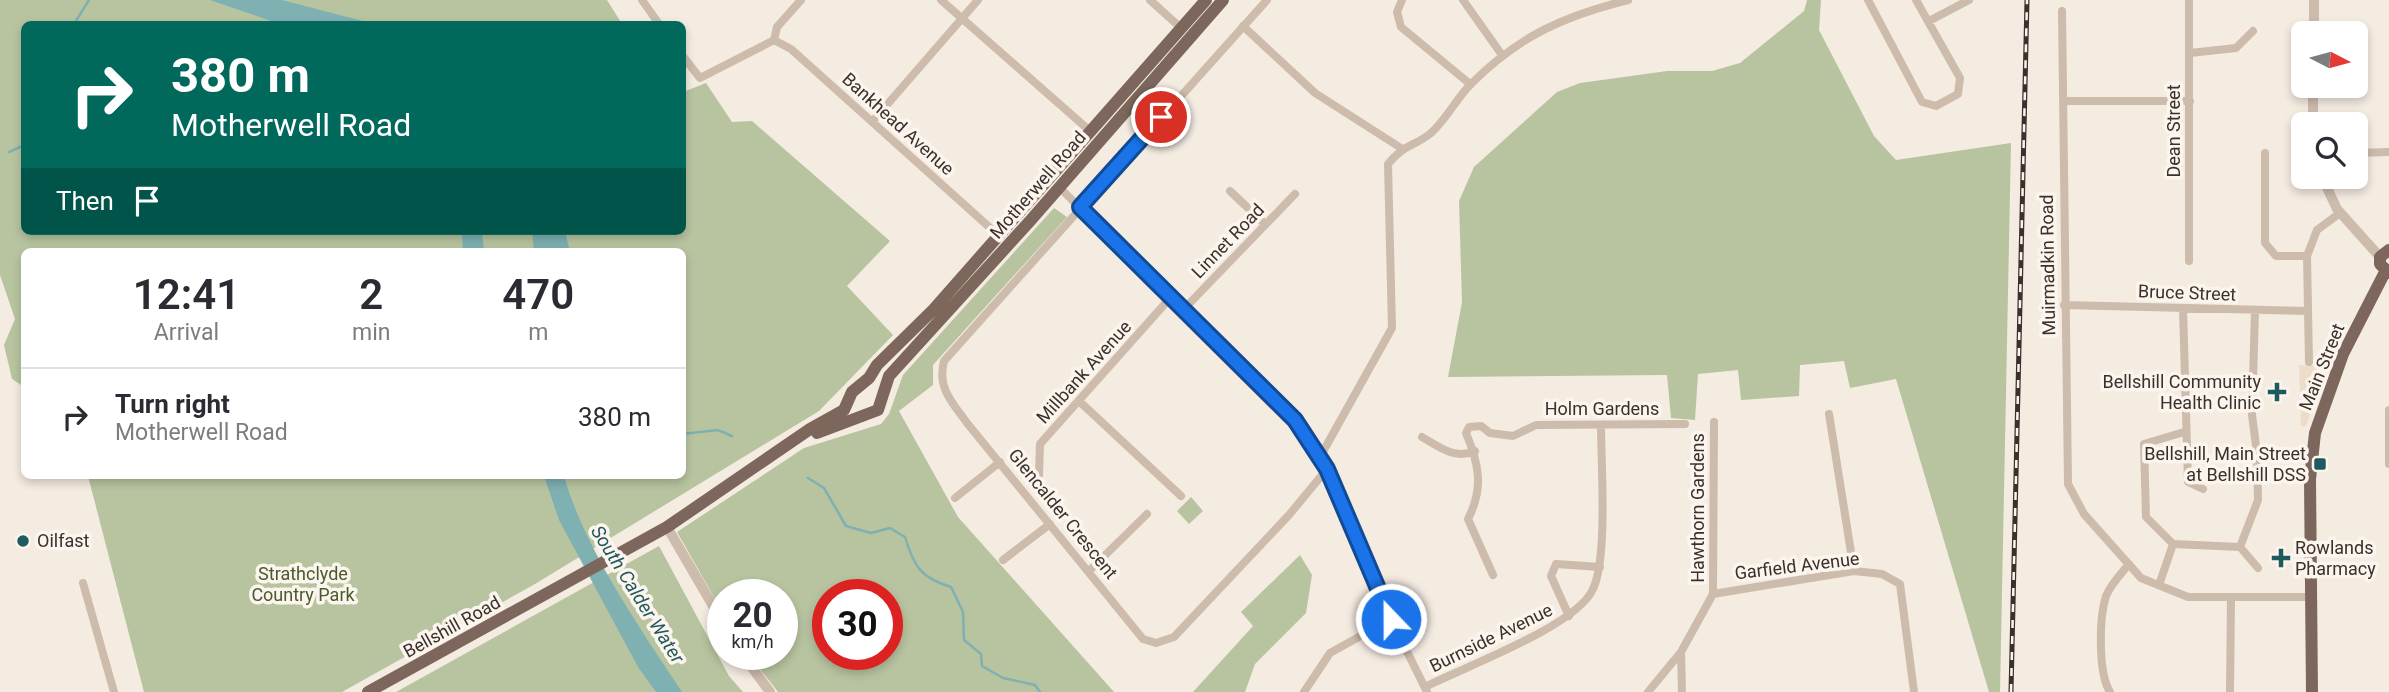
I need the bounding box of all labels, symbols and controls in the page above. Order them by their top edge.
north arrow [2291,21,2368,98]
map controls [2291,21,2368,189]
text: 380 m [171,47,310,104]
icon: right [56,49,147,140]
street label: Bankhead Avenue [838,68,958,179]
street label: Dean Street [2163,84,2184,178]
pin [1131,87,1191,147]
icon: arrive [1142,98,1180,136]
text: Motherwell Road [171,106,411,144]
button: search [2291,112,2368,189]
street label: Motherwell Road [985,127,1090,243]
icon: arrive [128,182,166,220]
text: Then [56,186,114,216]
street label: Muirmadkin Road [2036,194,2059,336]
street label: Linnet Road [1187,199,1268,282]
text: 12:41 [133,270,240,319]
text: 2 [359,270,383,319]
text: 470 [502,270,574,319]
street label: Bruce Street [2138,280,2237,305]
street label: Millbank Avenue [1032,316,1135,427]
text: Arrival [154,319,219,346]
text: min [352,319,390,346]
text: m [528,319,548,346]
street label: Main Street [2295,320,2349,413]
place label: Bellshill Community Health Clinic [2102,371,2261,413]
marker: Bellshill Community Health Clinic [2267,382,2287,402]
text: Turn right [115,389,230,419]
icon: right [56,398,94,436]
street label: Holm Gardens [1545,398,1659,419]
text: 380 m [578,402,651,432]
text: Motherwell Road [115,419,288,446]
street label: Hawthorn Gardens [1687,433,1708,583]
place label: Bellshill, Main Street at Bellshill DSS [2144,443,2306,485]
street label: Glencalder Crescent [1004,444,1122,583]
marker: Bellshill, Main Street at Bellshill DSS [2312,456,2328,472]
water label: South Calder Water [586,521,690,668]
place label: Oilfast [37,530,89,551]
marker: Oilfast [15,533,31,549]
place label: Rowlands Pharmacy [2295,537,2376,579]
street label: Garfield Avenue [1733,547,1861,584]
marker: Rowlands Pharmacy [2273,550,2289,566]
park label: Strathclyde Country Park [251,563,355,605]
speed limit sign: 30 [812,579,903,670]
position arrow [1354,582,1428,656]
street label: Bellshill Road [400,591,504,662]
text: 20 [732,595,773,636]
street label: Burnside Avenue [1426,599,1556,676]
text: km/h [731,631,774,652]

